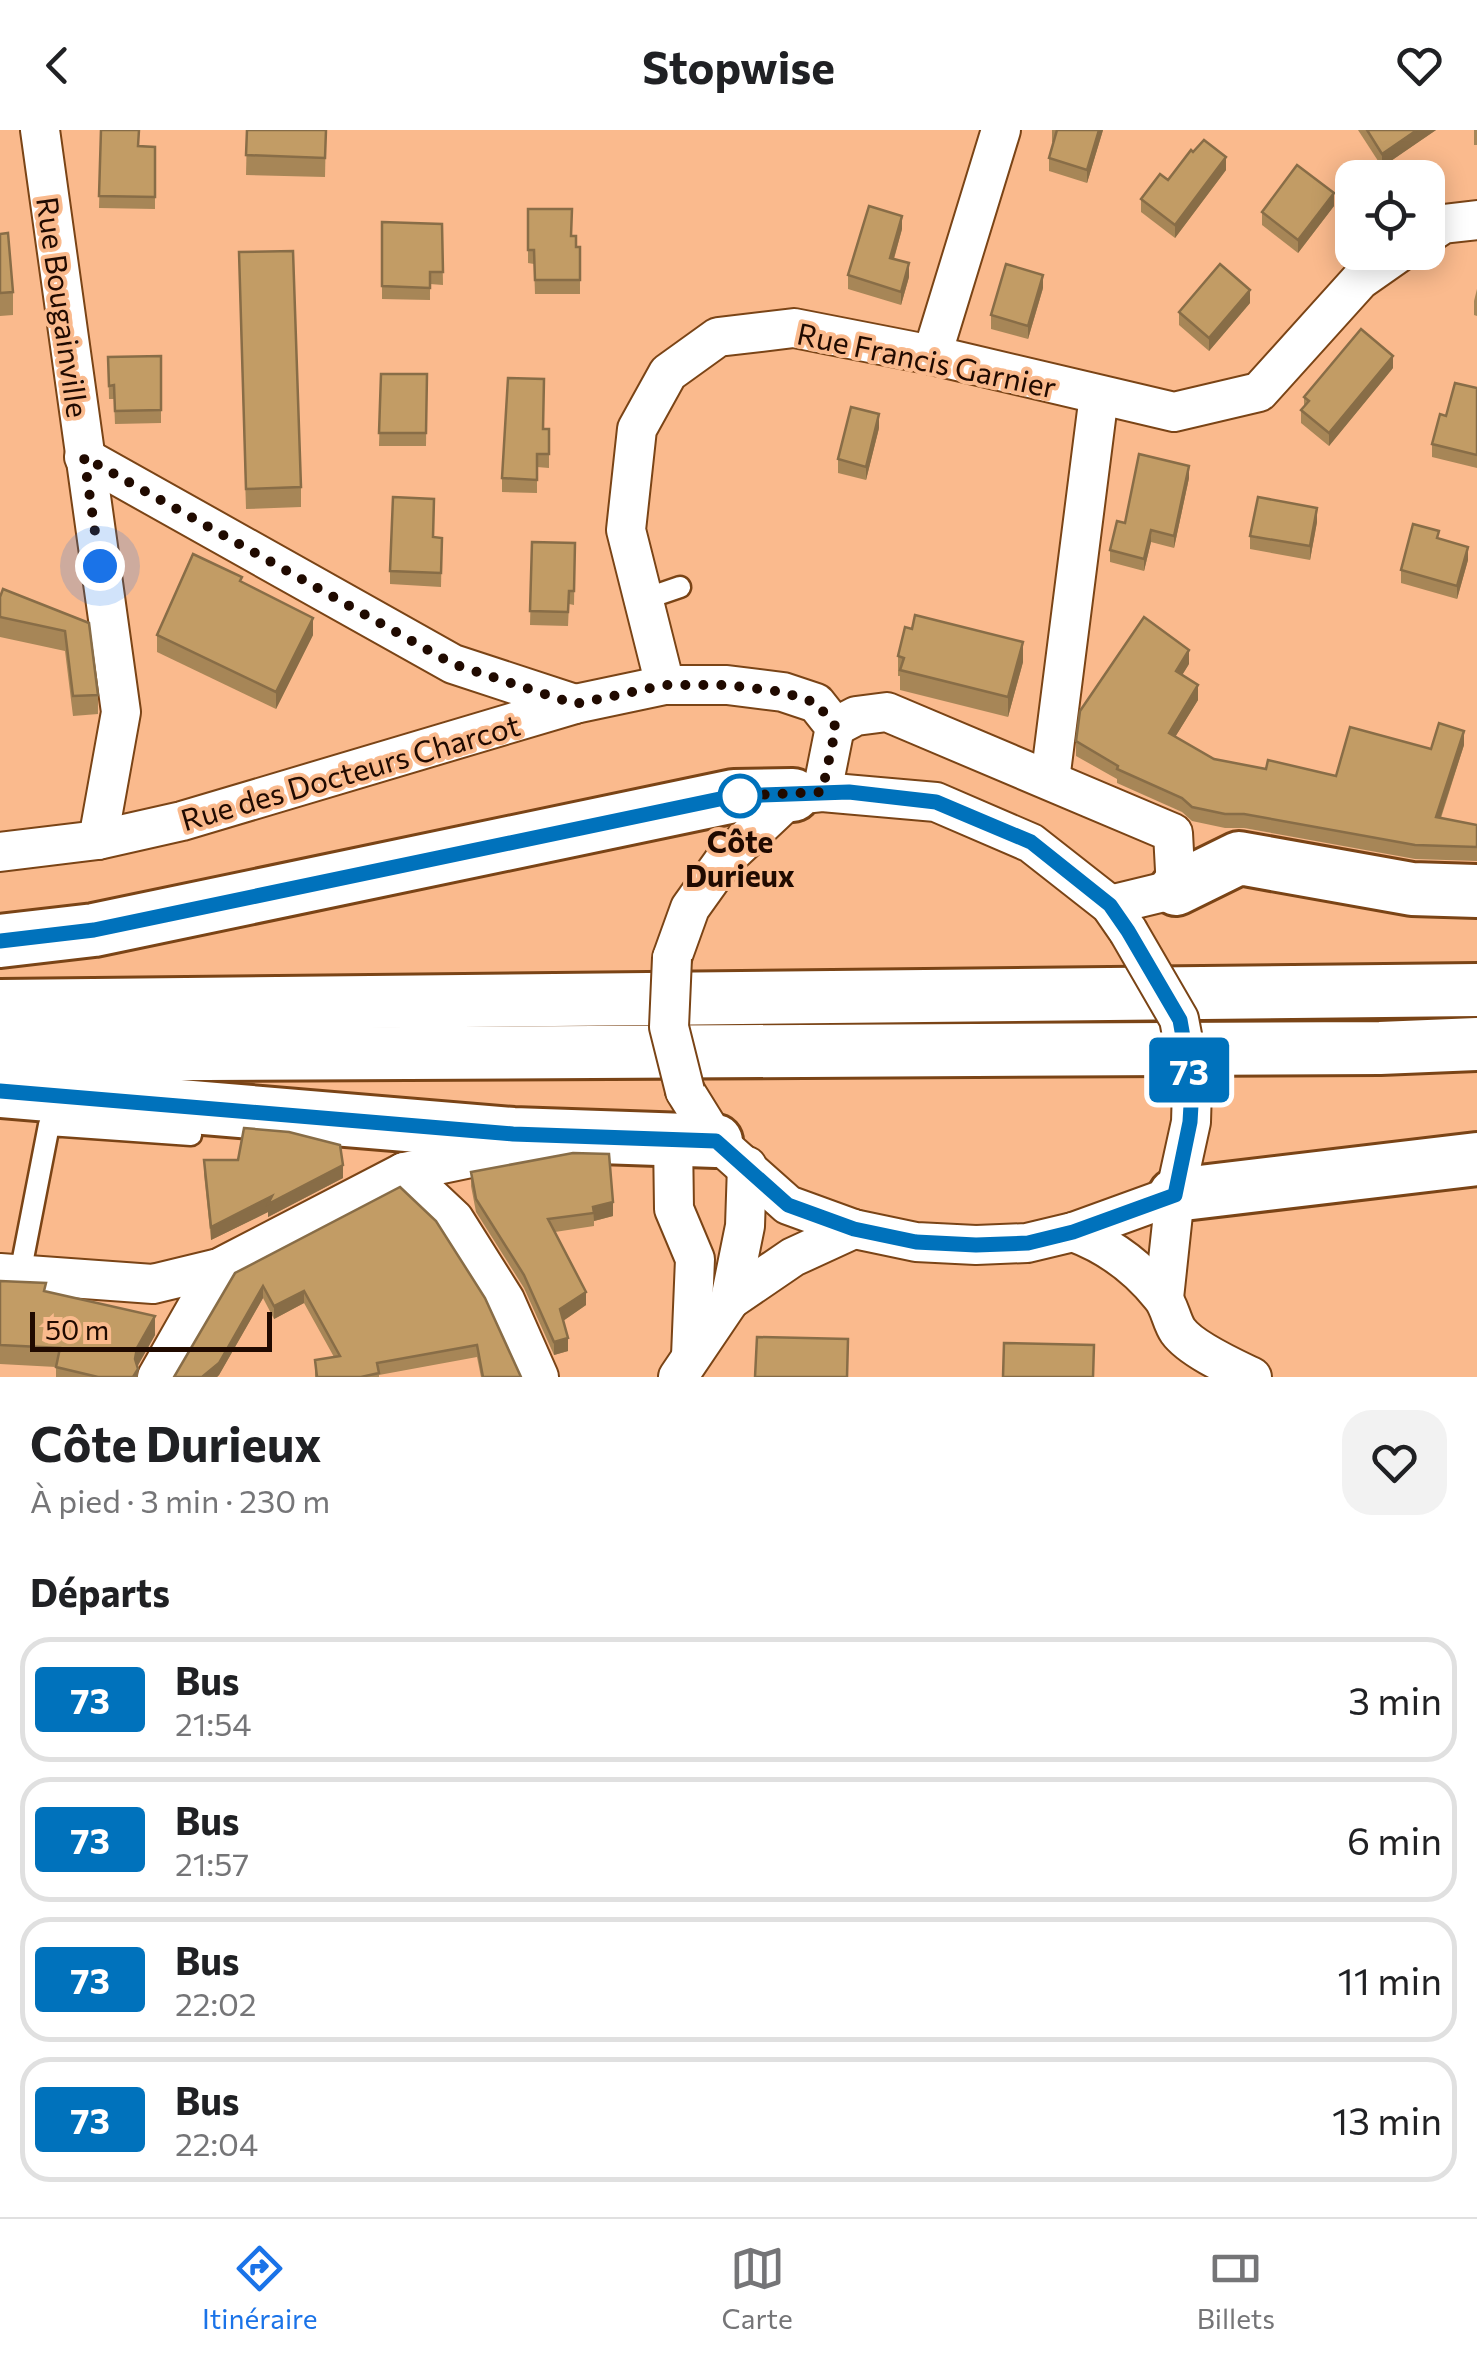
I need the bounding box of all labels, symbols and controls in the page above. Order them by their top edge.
icon: back [30,38,85,93]
text: Stopwise [642,38,835,93]
icon: heart [1392,38,1447,93]
map controls [1335,160,1445,270]
button: locate [1335,160,1445,270]
street label: Rue Bougainville [30,194,98,420]
street label: Rue Francis Garnier [794,313,1060,405]
your location [75,541,125,591]
street label: Rue des Docteurs Charcot [176,705,524,837]
marker: Côte Durieux [719,775,761,817]
place label: Côte Durieux [685,822,795,893]
line badge: 73 [1144,1038,1234,1102]
text: 73 [1169,1049,1209,1092]
scale bar [30,1307,272,1352]
text: 50 m [45,1312,109,1346]
button: heart [1342,1410,1447,1515]
text: Côte Durieux [30,1413,322,1472]
text: À pied · 3 min · 230 m [30,1480,330,1520]
text: Départs [30,1568,170,1615]
text: Bus [175,1656,240,1703]
text: 3 min [1348,1676,1442,1723]
text: 73 [70,1678,110,1721]
text: 21:54 [175,1703,252,1743]
text: Bus [175,1796,240,1843]
text: 6 min [1347,1816,1442,1863]
text: 73 [70,1818,110,1861]
text: 21:57 [175,1843,249,1883]
text: Bus [175,1936,240,1983]
text: 11 min [1338,1956,1442,2003]
text: 73 [70,1958,110,2001]
text: 22:02 [175,1983,257,2023]
text: Bus [175,2076,240,2123]
text: 13 min [1332,2096,1442,2143]
text: 73 [70,2098,110,2141]
text: 22:04 [175,2123,258,2163]
tab: Itinéraire [202,2241,318,2335]
tab: Carte [722,2241,793,2335]
tab: Billets [1197,2241,1275,2335]

